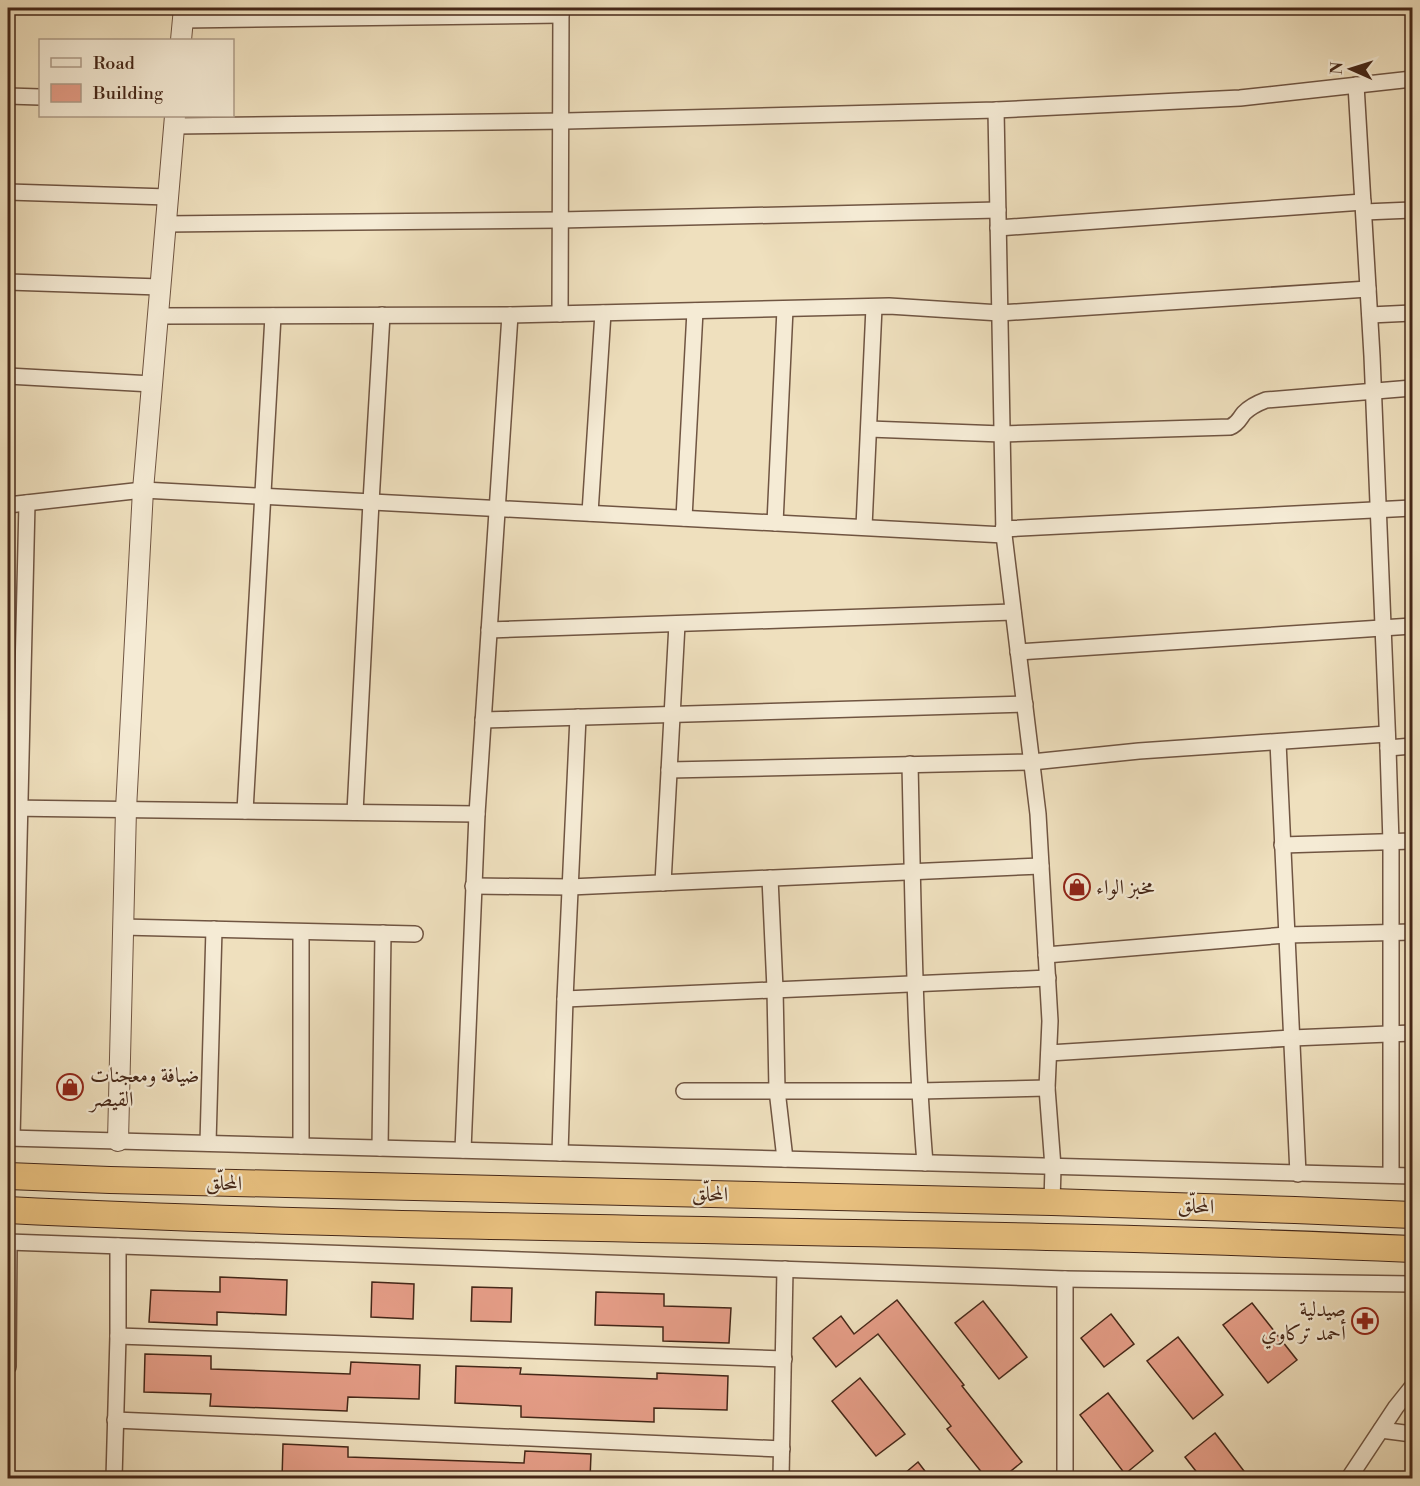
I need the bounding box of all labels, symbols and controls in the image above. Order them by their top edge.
legend [39,39,234,117]
north arrow [1321,39,1381,99]
text: Road [93,52,136,75]
text: N [1327,61,1347,75]
text: Building [92,82,164,105]
shop icon: مخبز الواء [1062,872,1092,902]
place label: مخبز الواء [1096,875,1155,901]
place label: ضيافة ومعجنات القيصر [88,1063,200,1113]
shop icon: ضيافة ومعجنات القيصر [55,1072,85,1102]
street label: المحلّق [206,1168,242,1197]
street label: المحلّق [692,1179,728,1208]
street label: المحلّق [1177,1190,1215,1221]
place label: صيدلية أحمد تركاوي [1261,1297,1346,1349]
pharmacy icon: صيدلية أحمد تركاوي [1350,1306,1380,1336]

